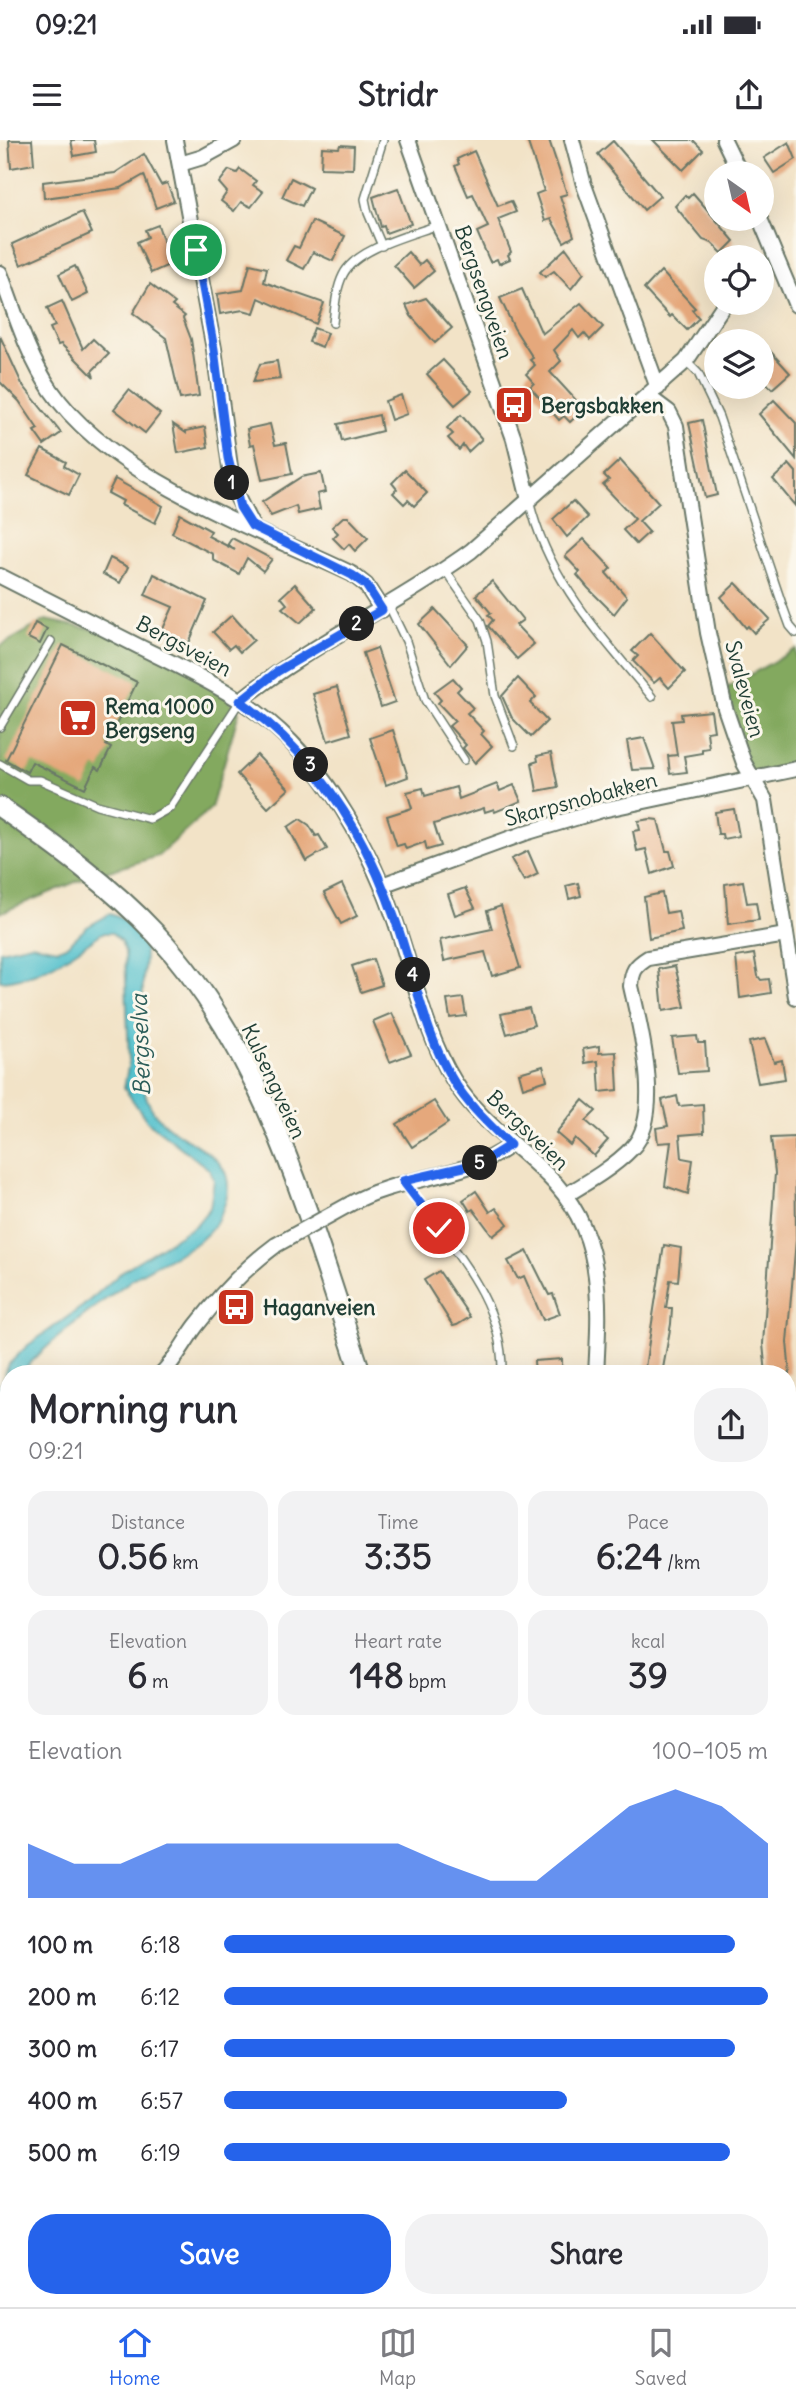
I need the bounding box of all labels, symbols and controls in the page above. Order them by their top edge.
text: 09:21 [35,8,98,41]
text: Stridr [358,74,438,115]
icon: menu [28,76,66,114]
icon: share [730,76,768,114]
north arrow [704,161,774,231]
map controls [704,161,774,399]
pin [166,220,226,280]
street label: Bergsengveien [449,222,519,362]
icon: arrive [177,231,215,269]
button: locate [704,245,774,315]
button: layers [704,329,774,399]
bus stop icon: Bergsbakken [493,384,535,426]
place label: Bergsbakken [541,392,664,419]
pin: 1 [215,466,250,500]
text: 1 [228,470,235,494]
pin: 2 [340,606,374,642]
street label: Bergsveien [132,610,236,682]
text: 2 [351,611,362,635]
street label: Svaleveien [719,638,771,740]
place label: Rema 1000 Bergseng [105,693,214,744]
supermarket icon: Rema 1000 Bergseng [57,697,99,739]
pin: 3 [294,748,328,782]
text: 3 [305,752,316,776]
street label: Skarpsnobakken [502,766,660,832]
pin: 4 [396,958,430,992]
text: 4 [407,962,418,986]
water label: Bergselva [124,992,156,1096]
street label: Kulsengveien [236,1019,312,1143]
street label: Bergsveien [481,1084,575,1176]
pin: 5 [462,1146,498,1180]
text: 5 [474,1150,485,1174]
pin [409,1198,469,1258]
icon: check [420,1209,458,1247]
bus stop icon: Haganveien [215,1286,257,1328]
place label: Haganveien [263,1294,375,1321]
text: Morning run [28,1386,238,1433]
button: share [694,1388,768,1462]
text: 09:21 [28,1436,83,1465]
text: Distance [111,1510,185,1534]
text: Time [377,1510,419,1534]
text: Pace [627,1510,669,1534]
text: 0.56 [97,1534,168,1578]
text: 3:35 [364,1534,432,1578]
text: 6:24 [596,1534,663,1578]
text: km [168,1550,199,1574]
text: /km [663,1550,700,1574]
text: Elevation [109,1629,187,1653]
text: Heart rate [354,1629,442,1653]
text: kcal [631,1629,665,1653]
text: 6 [127,1653,148,1697]
text: 148 [350,1653,404,1697]
text: 39 [628,1653,668,1697]
text: m [148,1669,169,1693]
text: bpm [404,1669,446,1693]
text: Elevation [28,1736,122,1765]
text: 100–105 m [652,1736,768,1765]
text: 100 m [28,1930,93,1959]
text: 6:18 [140,1930,181,1959]
text: 200 m [28,1982,97,2011]
text: 6:12 [140,1982,180,2011]
text: 300 m [28,2034,97,2063]
text: 6:17 [140,2034,179,2063]
text: 400 m [28,2086,97,2115]
text: 6:57 [140,2086,183,2115]
text: 500 m [28,2138,97,2167]
text: 6:19 [140,2138,181,2167]
button: Save [28,2214,391,2294]
button: Share [405,2214,768,2294]
tab: Home [109,2324,160,2390]
tab: Map [379,2324,417,2390]
tab: Saved [635,2324,687,2390]

